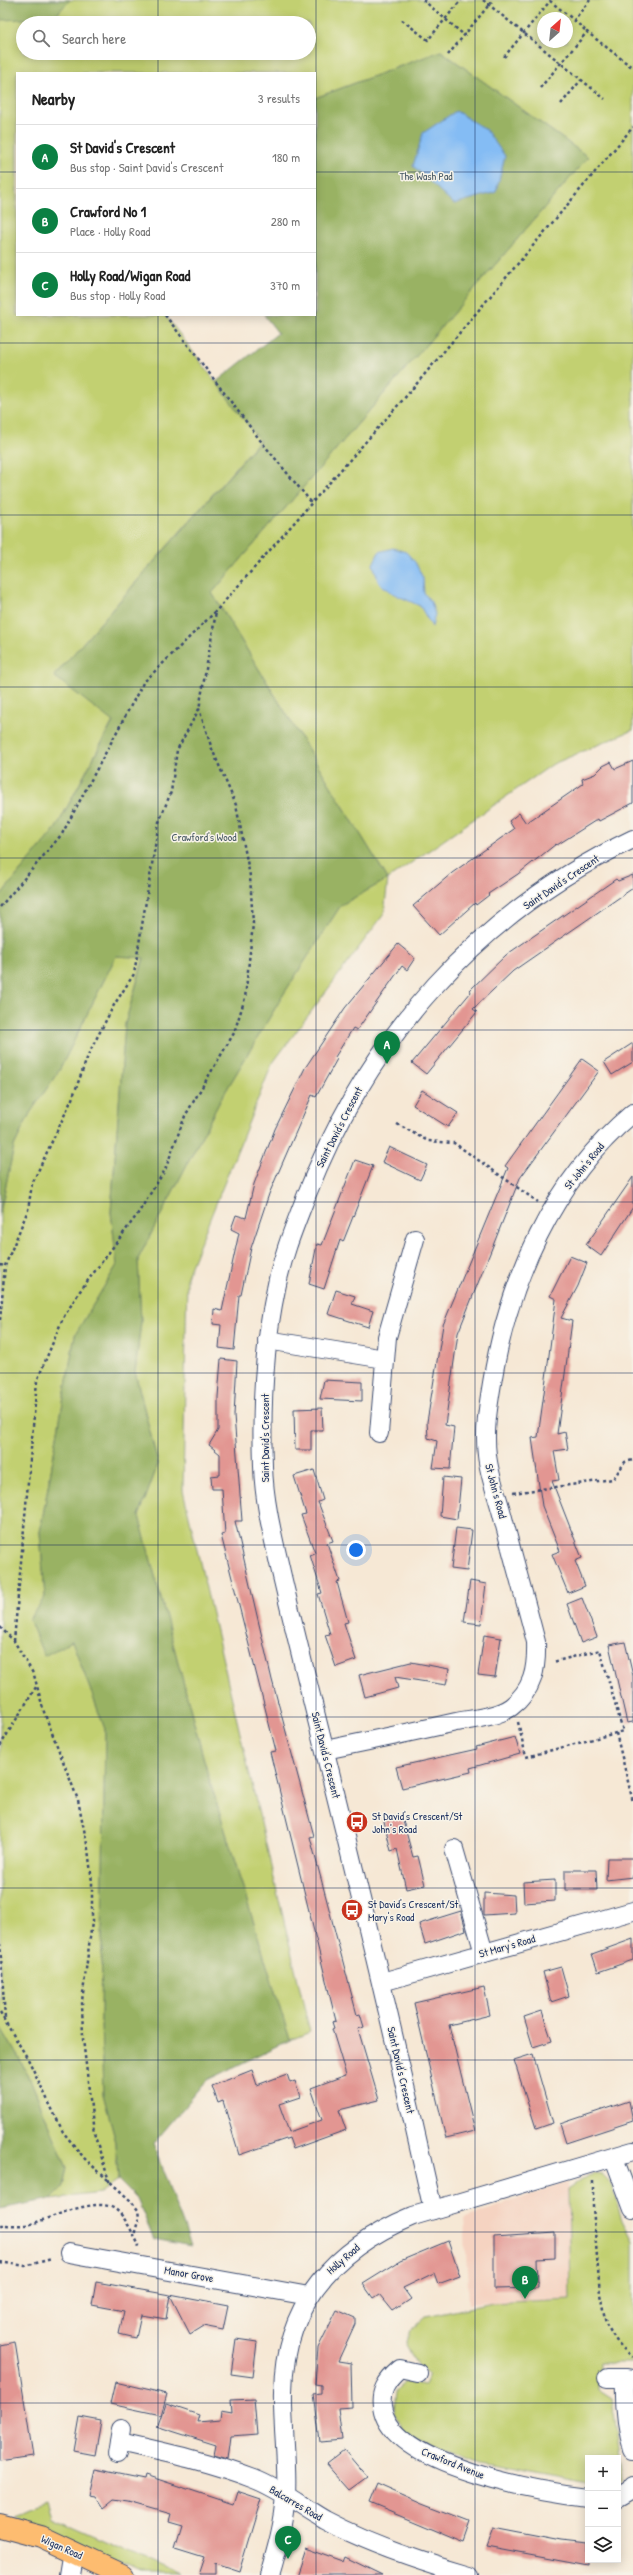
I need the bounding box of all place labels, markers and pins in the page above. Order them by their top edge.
pin: A [374,1031,400,1064]
bus stop icon: St David's Crescent/St John's Road [344,1809,370,1835]
place label: St David's Crescent/St John's Road [372,1809,463,1836]
bus stop icon: St David's Crescent/St Mary's Road [339,1897,365,1923]
place label: St David's Crescent/St Mary's Road [368,1897,459,1924]
pin: B [512,2266,538,2299]
pin: C [275,2526,301,2559]

